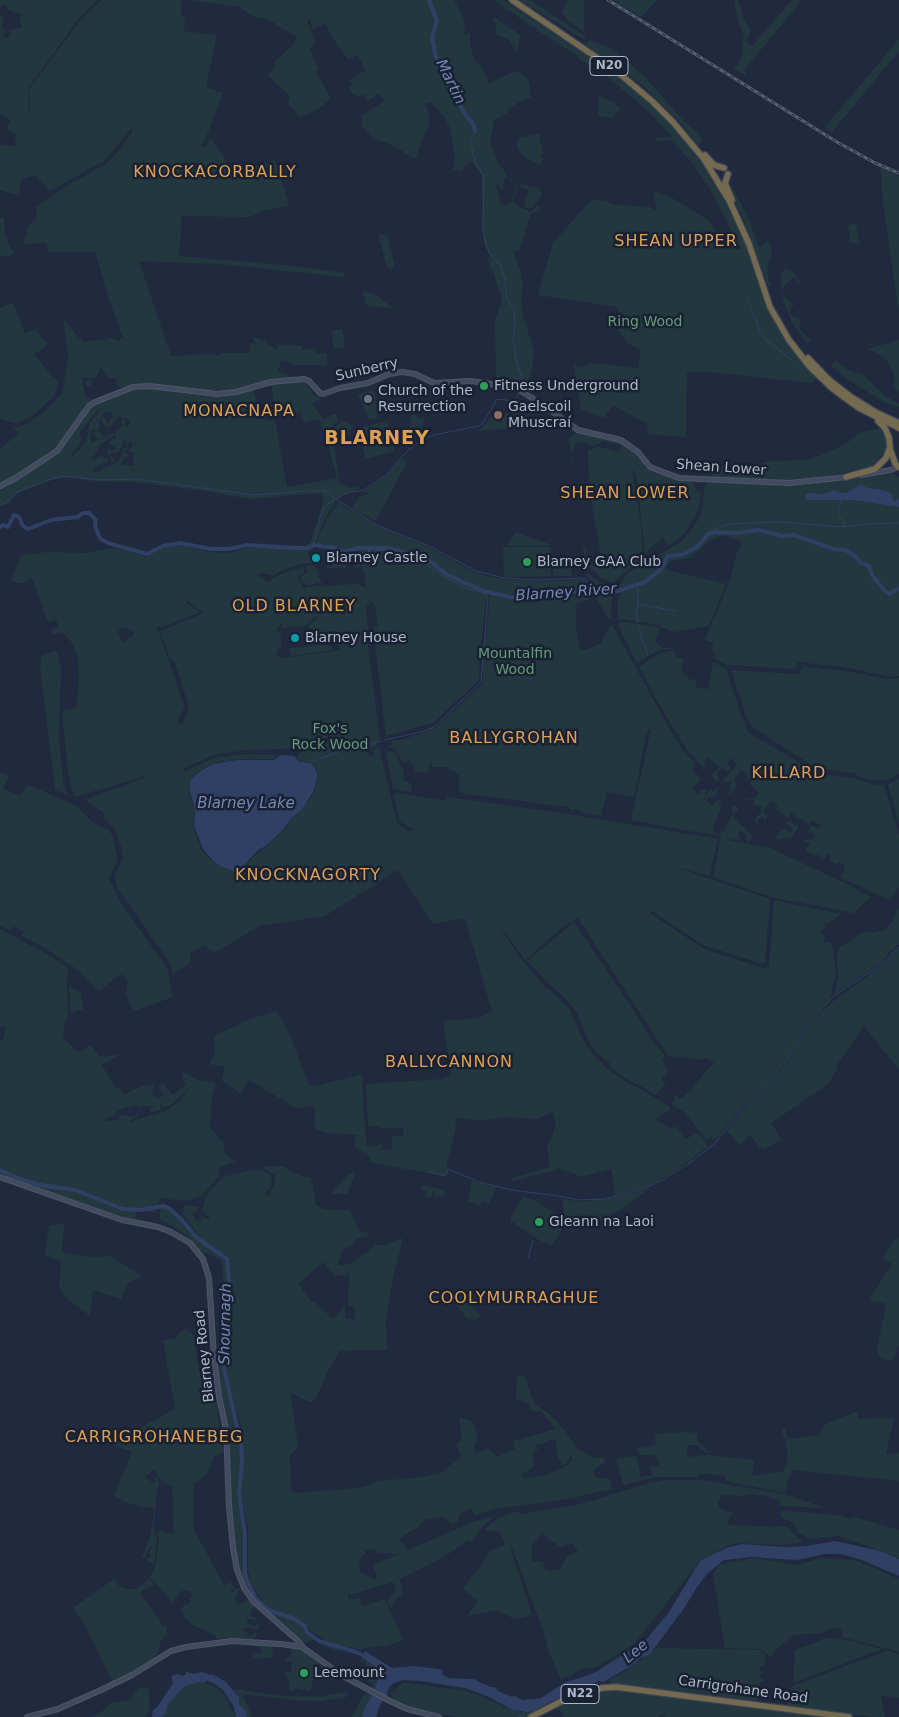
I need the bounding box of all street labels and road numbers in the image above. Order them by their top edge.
road number: N20 [590,56,628,76]
street label: Sunberry [334,355,400,385]
street label: Shean Lower [675,456,767,480]
street label: Blarney Road [192,1309,218,1403]
street label: Carrigrohane Road [677,1673,809,1707]
road number: N22 [561,1685,599,1704]

